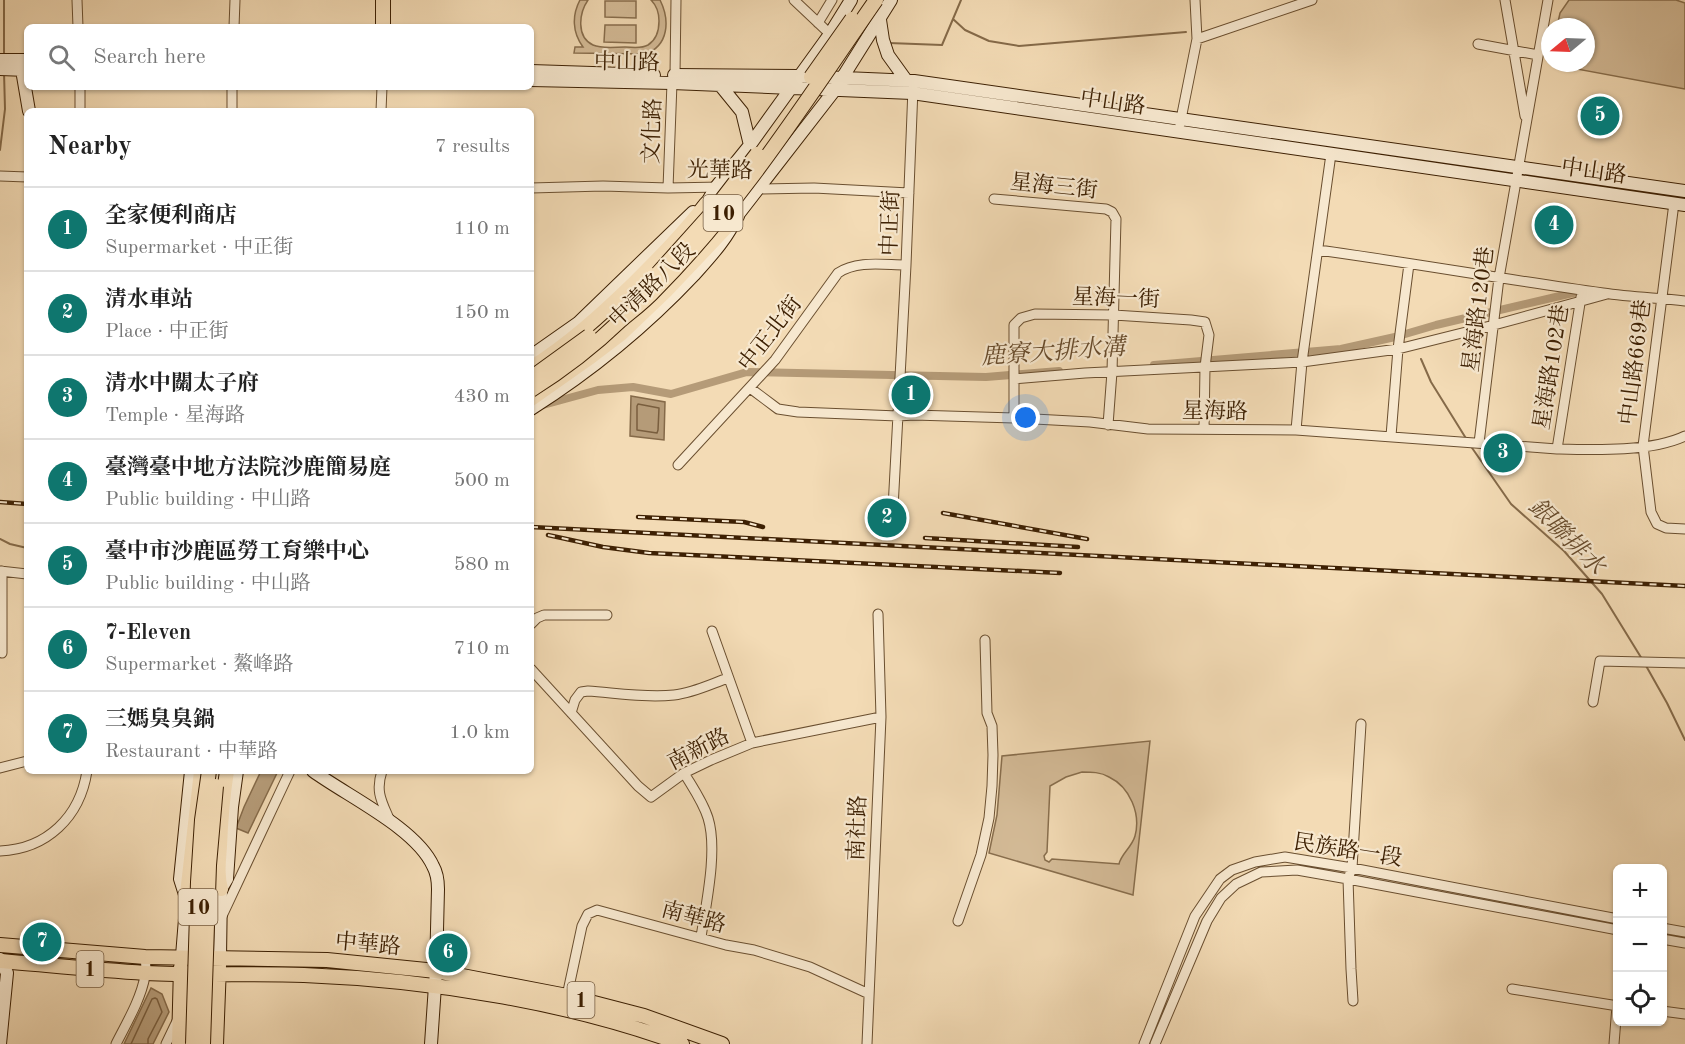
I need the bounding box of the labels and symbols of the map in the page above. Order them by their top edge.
north arrow [1541,18,1595,72]
street label: 中山路 [594,49,660,75]
street label: 中山路 [1079,86,1147,118]
pin: 5 [1580,94,1620,138]
street label: 文化路 [639,98,665,164]
street label: 中山路 [1560,155,1628,187]
street label: 光華路 [687,157,753,183]
street label: 星海三街 [1009,169,1099,203]
street label: 中正街 [877,190,903,256]
road number: 10 [704,195,742,231]
pin: 4 [1534,202,1574,248]
street label: 中清路八段 [604,238,700,332]
street label: 星海路120巷 [1458,245,1498,373]
street label: 星海一街 [1072,284,1160,312]
street label: 中正北街 [733,292,806,376]
street label: 中山路669巷 [1615,298,1655,426]
street label: 星海路102巷 [1529,303,1573,431]
water label: 鹿寮大排水溝 [980,333,1130,370]
pin: 1 [892,372,930,418]
street label: 星海路 [1182,398,1248,424]
your location [1011,403,1040,432]
pin: 3 [1484,430,1522,476]
water label: 銀聯排水 [1523,493,1612,581]
pin: 2 [868,496,906,540]
street label: 南新路 [664,723,733,775]
street label: 南社路 [844,795,870,861]
street label: 民族路一段 [1292,830,1404,870]
road number: 10 [178,889,218,925]
street label: 南華路 [659,897,729,937]
pin: 7 [22,920,62,964]
street label: 中華路 [334,929,402,959]
pin: 6 [428,930,468,976]
road number: 1 [76,951,104,987]
road number: 1 [568,982,594,1018]

